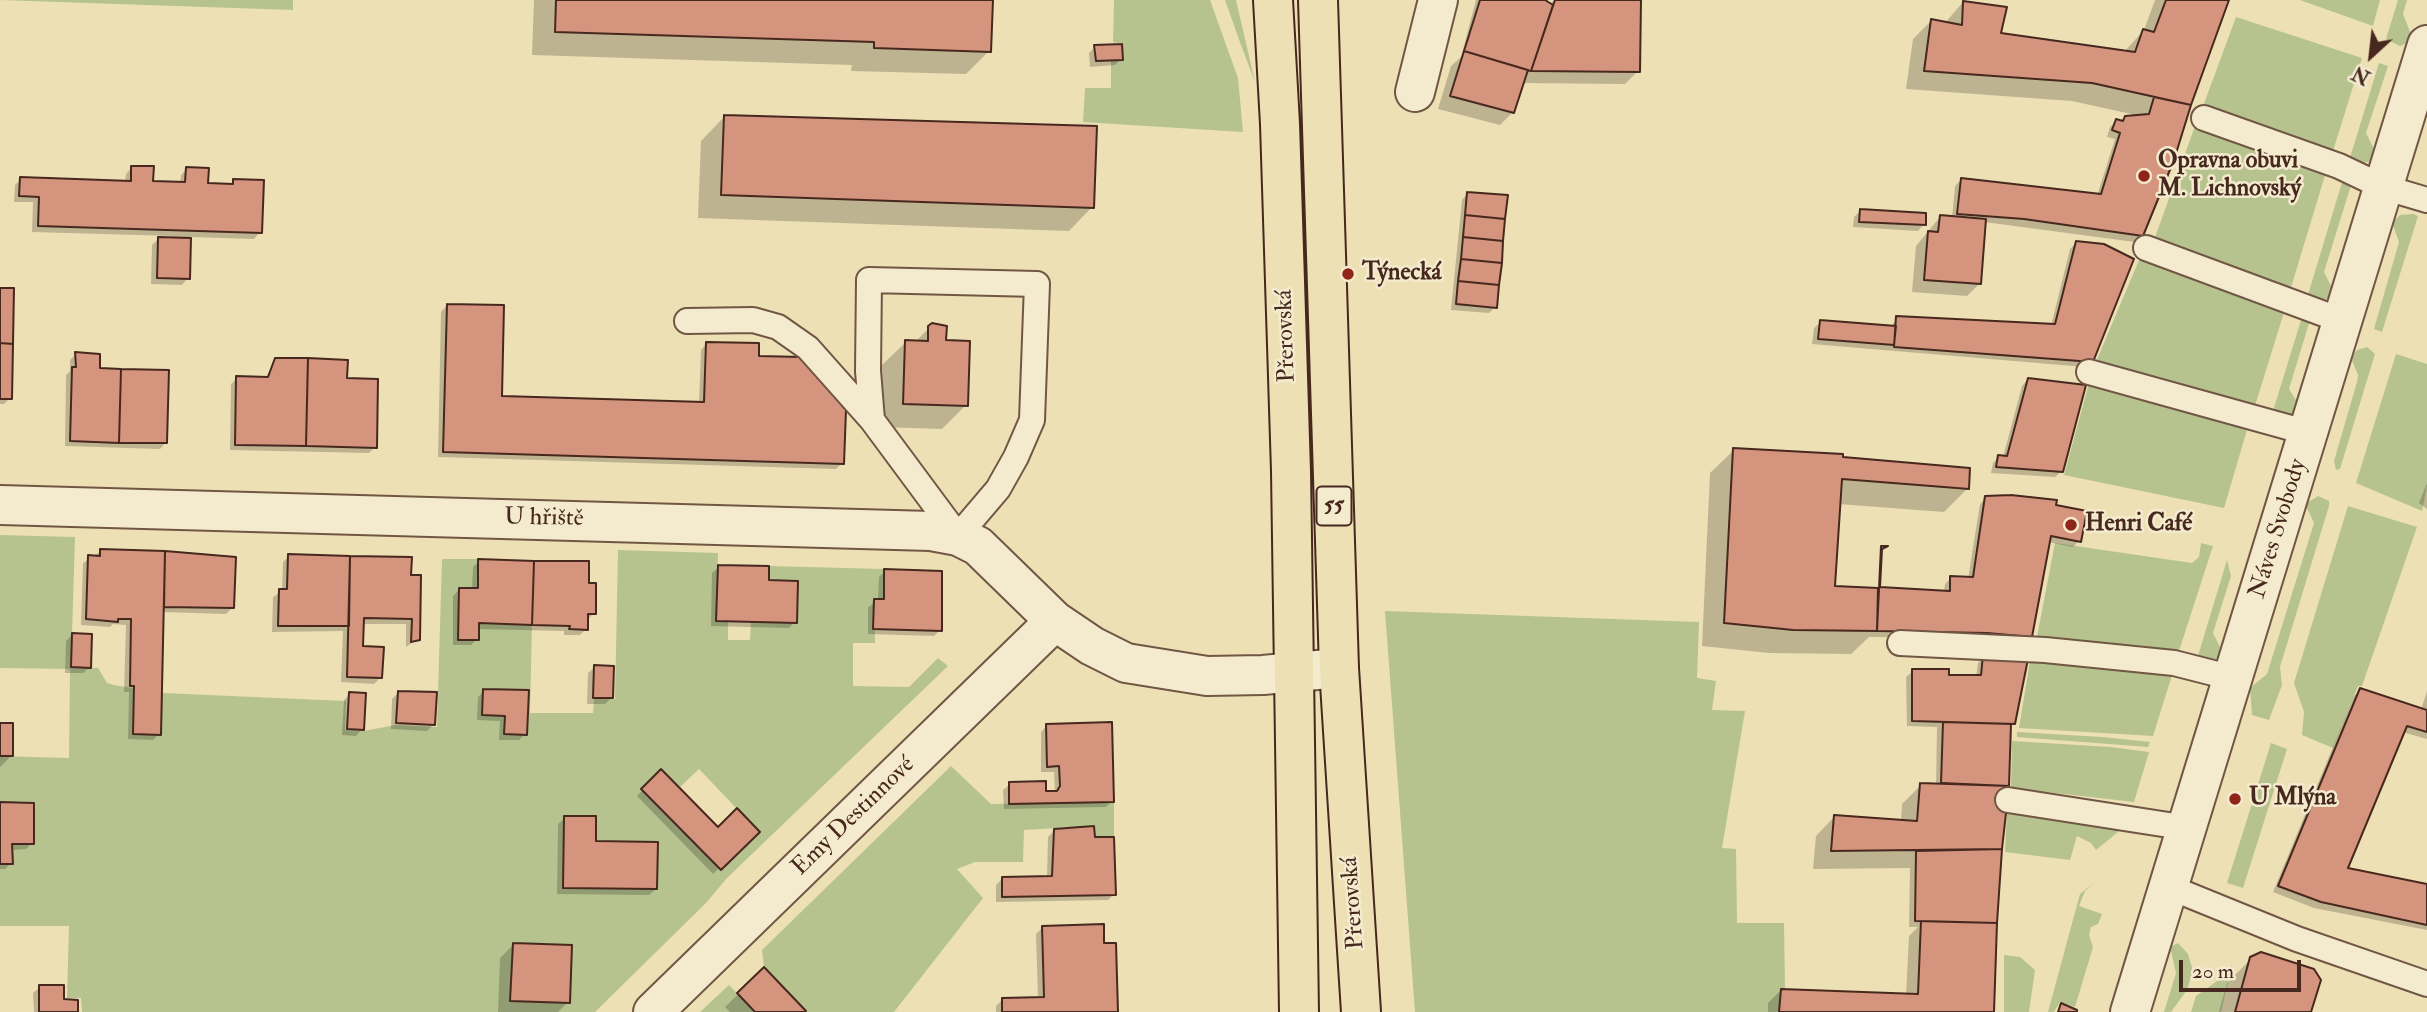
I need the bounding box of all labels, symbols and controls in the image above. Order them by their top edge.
north arrow [2336,21,2406,91]
text: N [2348,60,2375,89]
place label: Opravna obuvi M. Lichnovský [2158,148,2301,204]
marker: Opravna obuvi M. Lichnovský [2136,168,2152,184]
place label: Týnecká [1362,260,1441,288]
marker: Týnecká [1340,266,1356,282]
street label: Přerovská [1271,289,1303,383]
street label: Náves Svobody [2244,456,2314,602]
road number: 55 [1316,486,1352,526]
street label: U hřiště [504,504,584,534]
place label: Henri Café [2085,511,2192,539]
marker: Henri Café [2063,517,2079,533]
street label: Emy Destinnové [787,751,921,883]
place label: U Mlýna [2249,785,2336,813]
marker: U Mlýna [2227,791,2243,807]
street label: Přerovská [1336,856,1372,950]
scale bar [2182,946,2304,990]
text: 20 m [2192,958,2234,985]

